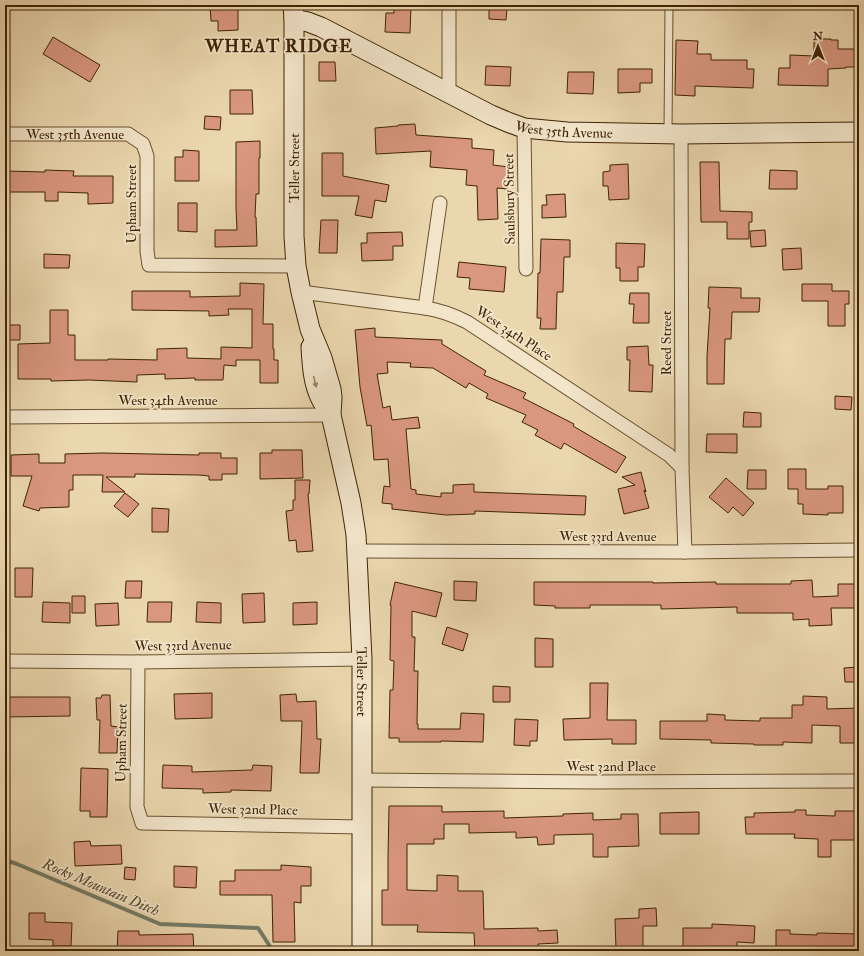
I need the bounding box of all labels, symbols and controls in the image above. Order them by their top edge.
north arrow [798,26,838,66]
text: N [812,30,824,43]
district label: WHEAT RIDGE [204,35,353,58]
street label: West 35th Avenue [511,117,613,142]
street label: West 35th Avenue [25,126,124,143]
street label: Teller Street [286,133,303,203]
street label: Saulsbury Street [500,153,520,245]
street label: Upham Street [123,164,141,244]
street label: West 34th Place [471,302,555,365]
street label: Reed Street [658,310,675,376]
one-way arrow [313,376,319,388]
street label: West 34th Avenue [117,392,218,409]
street label: West 33rd Avenue [558,528,657,545]
street label: West 33rd Avenue [133,636,232,655]
street label: Teller Street [352,647,370,717]
street label: Upham Street [112,703,132,783]
street label: West 32nd Place [565,758,656,775]
street label: West 32nd Place [207,800,298,819]
water label: Rocky Mountain Ditch [39,854,162,921]

